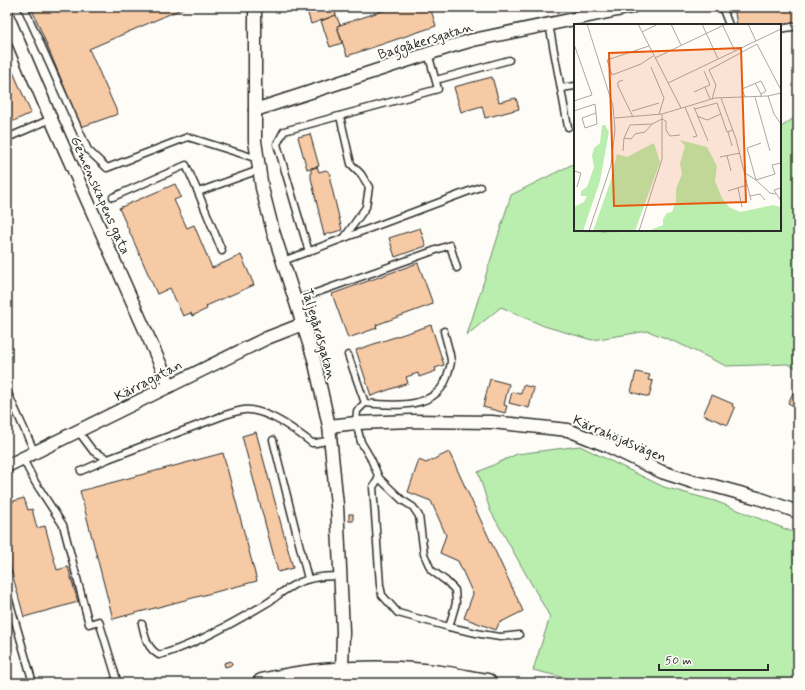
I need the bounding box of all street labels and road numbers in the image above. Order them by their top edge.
street label: Baggåkersgatan [376,18,476,66]
street label: Gemenskapens gata [65,134,134,258]
street label: Taljegårdsgatan [297,287,341,382]
street label: Kärragatan [112,356,186,407]
street label: Kärrahöjdsvägen [570,411,669,467]

